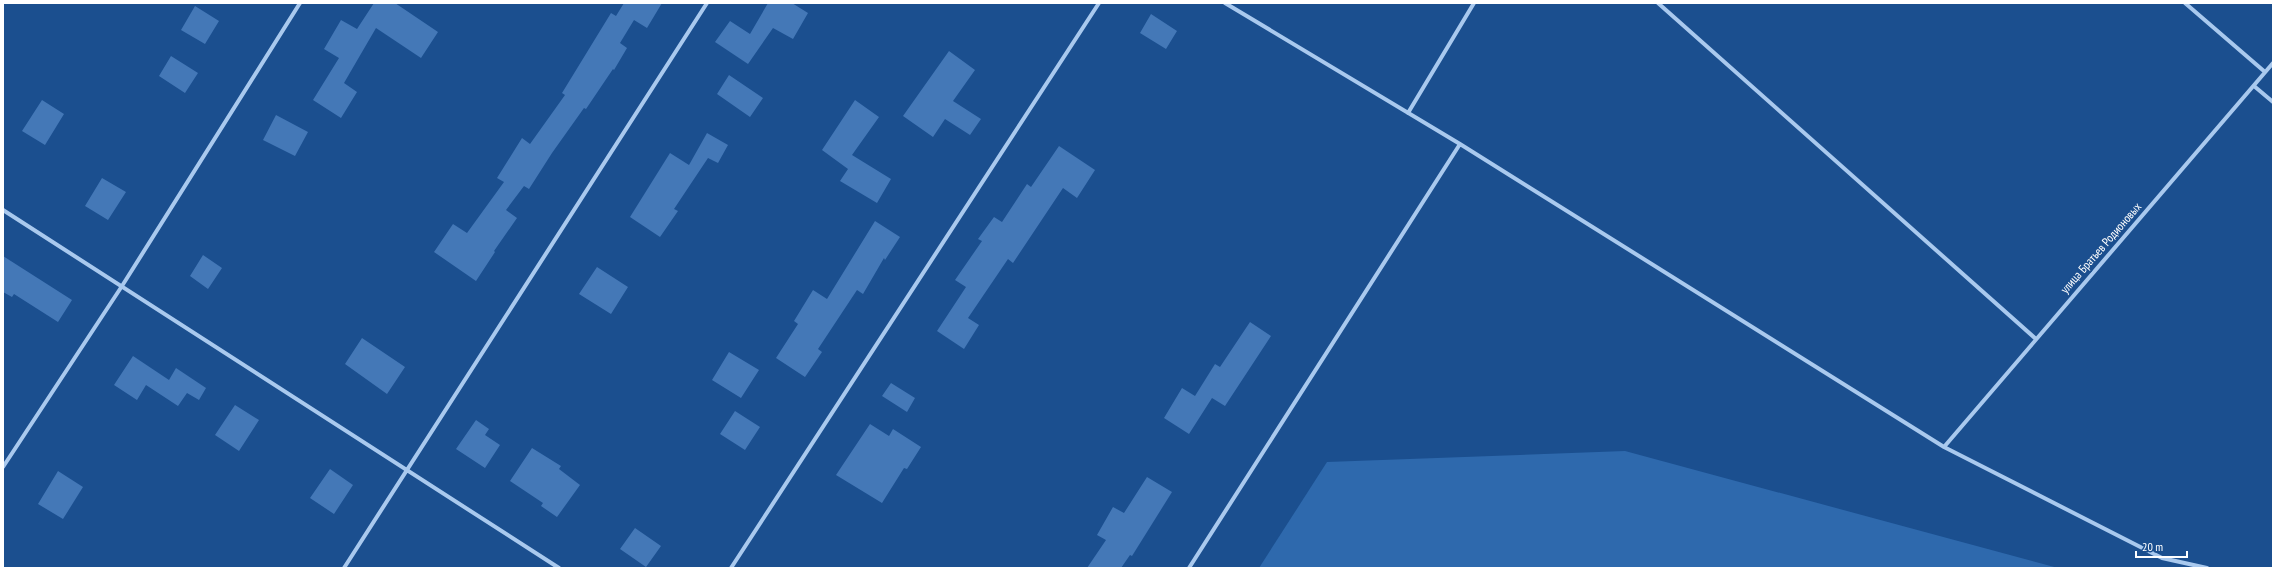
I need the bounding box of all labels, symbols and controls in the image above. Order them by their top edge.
street label: улица Братьев Родионовых [2057,199,2144,296]
scale bar [2136,533,2187,559]
text: 20 m [2142,539,2163,554]

